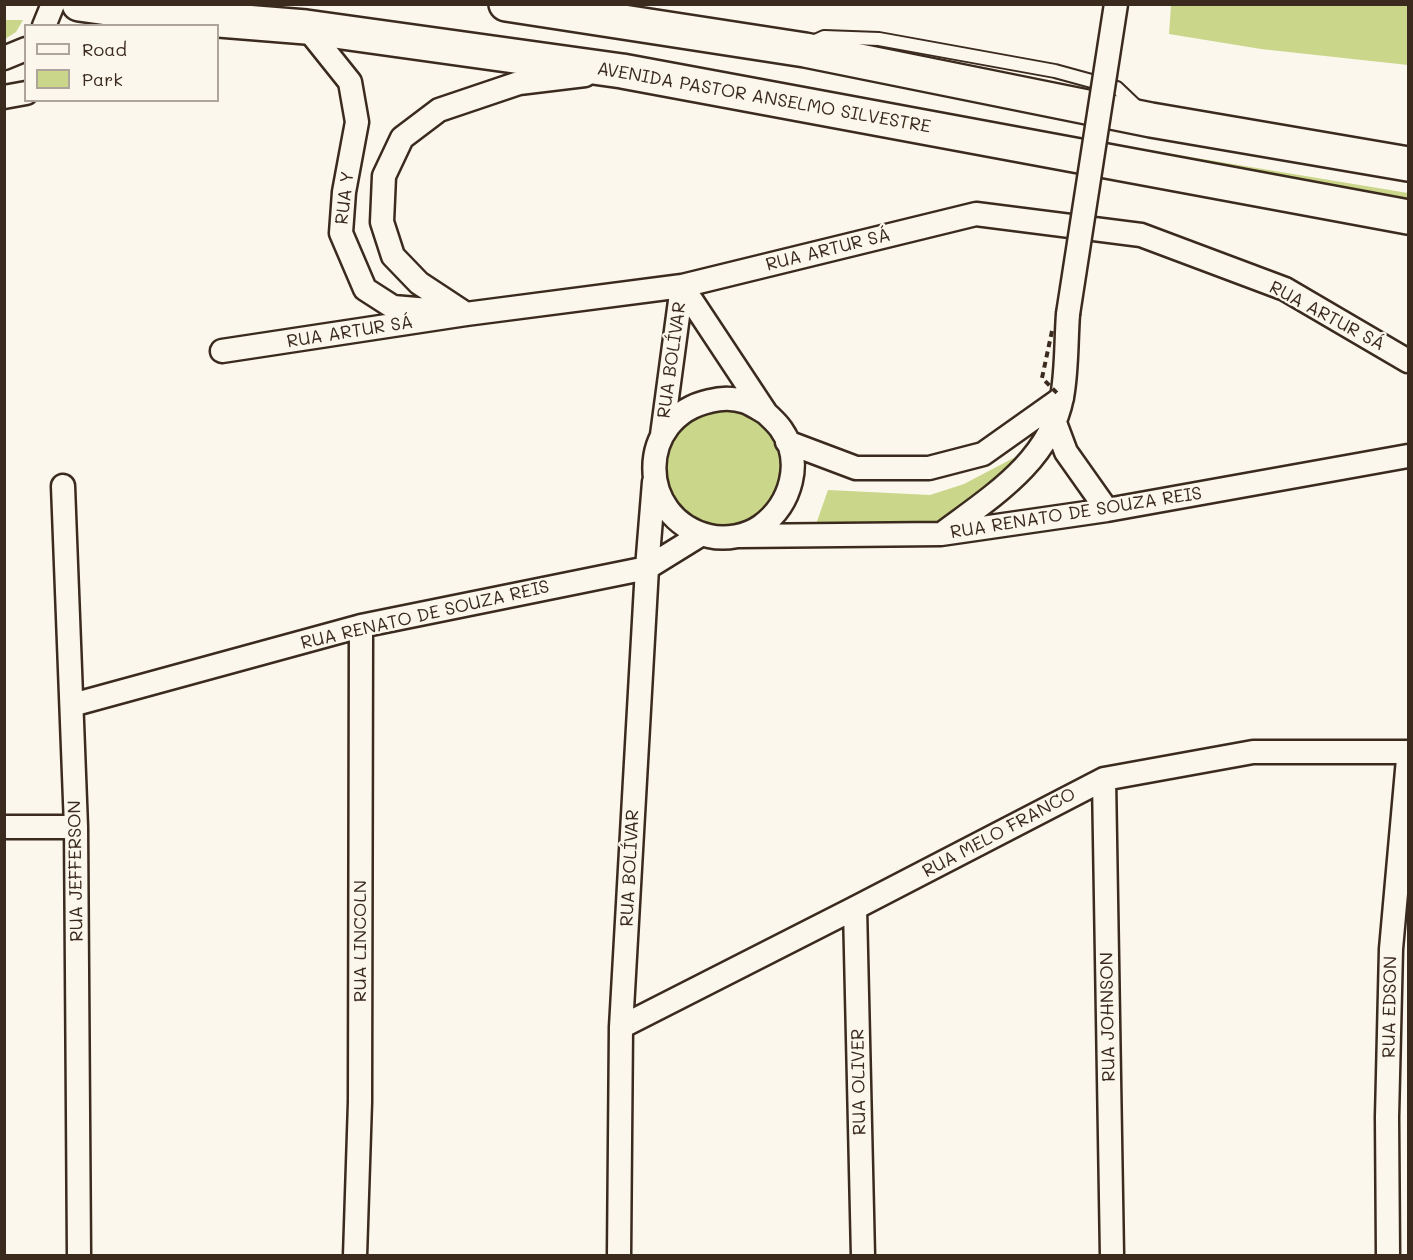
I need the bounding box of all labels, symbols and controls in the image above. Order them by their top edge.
legend [24,24,219,102]
text: Road [82,37,127,61]
street label: AVENIDA PASTOR ANSELMO SILVESTRE [595,58,933,138]
text: Park [82,67,123,91]
street label: RUA Y [331,170,359,226]
street label: RUA ARTUR SÁ [763,224,893,276]
street label: RUA ARTUR SÁ [1266,276,1388,356]
street label: RUA BOLÍVAR [653,300,691,420]
street label: RUA ARTUR SÁ [285,311,415,353]
street label: RUA RENATO DE SOUZA REIS [949,482,1203,544]
street label: RUA RENATO DE SOUZA REIS [299,576,551,654]
street label: RUA MELO FRANCO [919,783,1079,883]
street label: RUA JEFFERSON [64,800,88,942]
street label: RUA BOLÍVAR [616,809,644,927]
street label: RUA LINCOLN [349,880,371,1002]
street label: RUA JOHNSON [1096,952,1120,1082]
street label: RUA EDSON [1378,956,1402,1058]
street label: RUA OLIVER [847,1028,871,1136]

